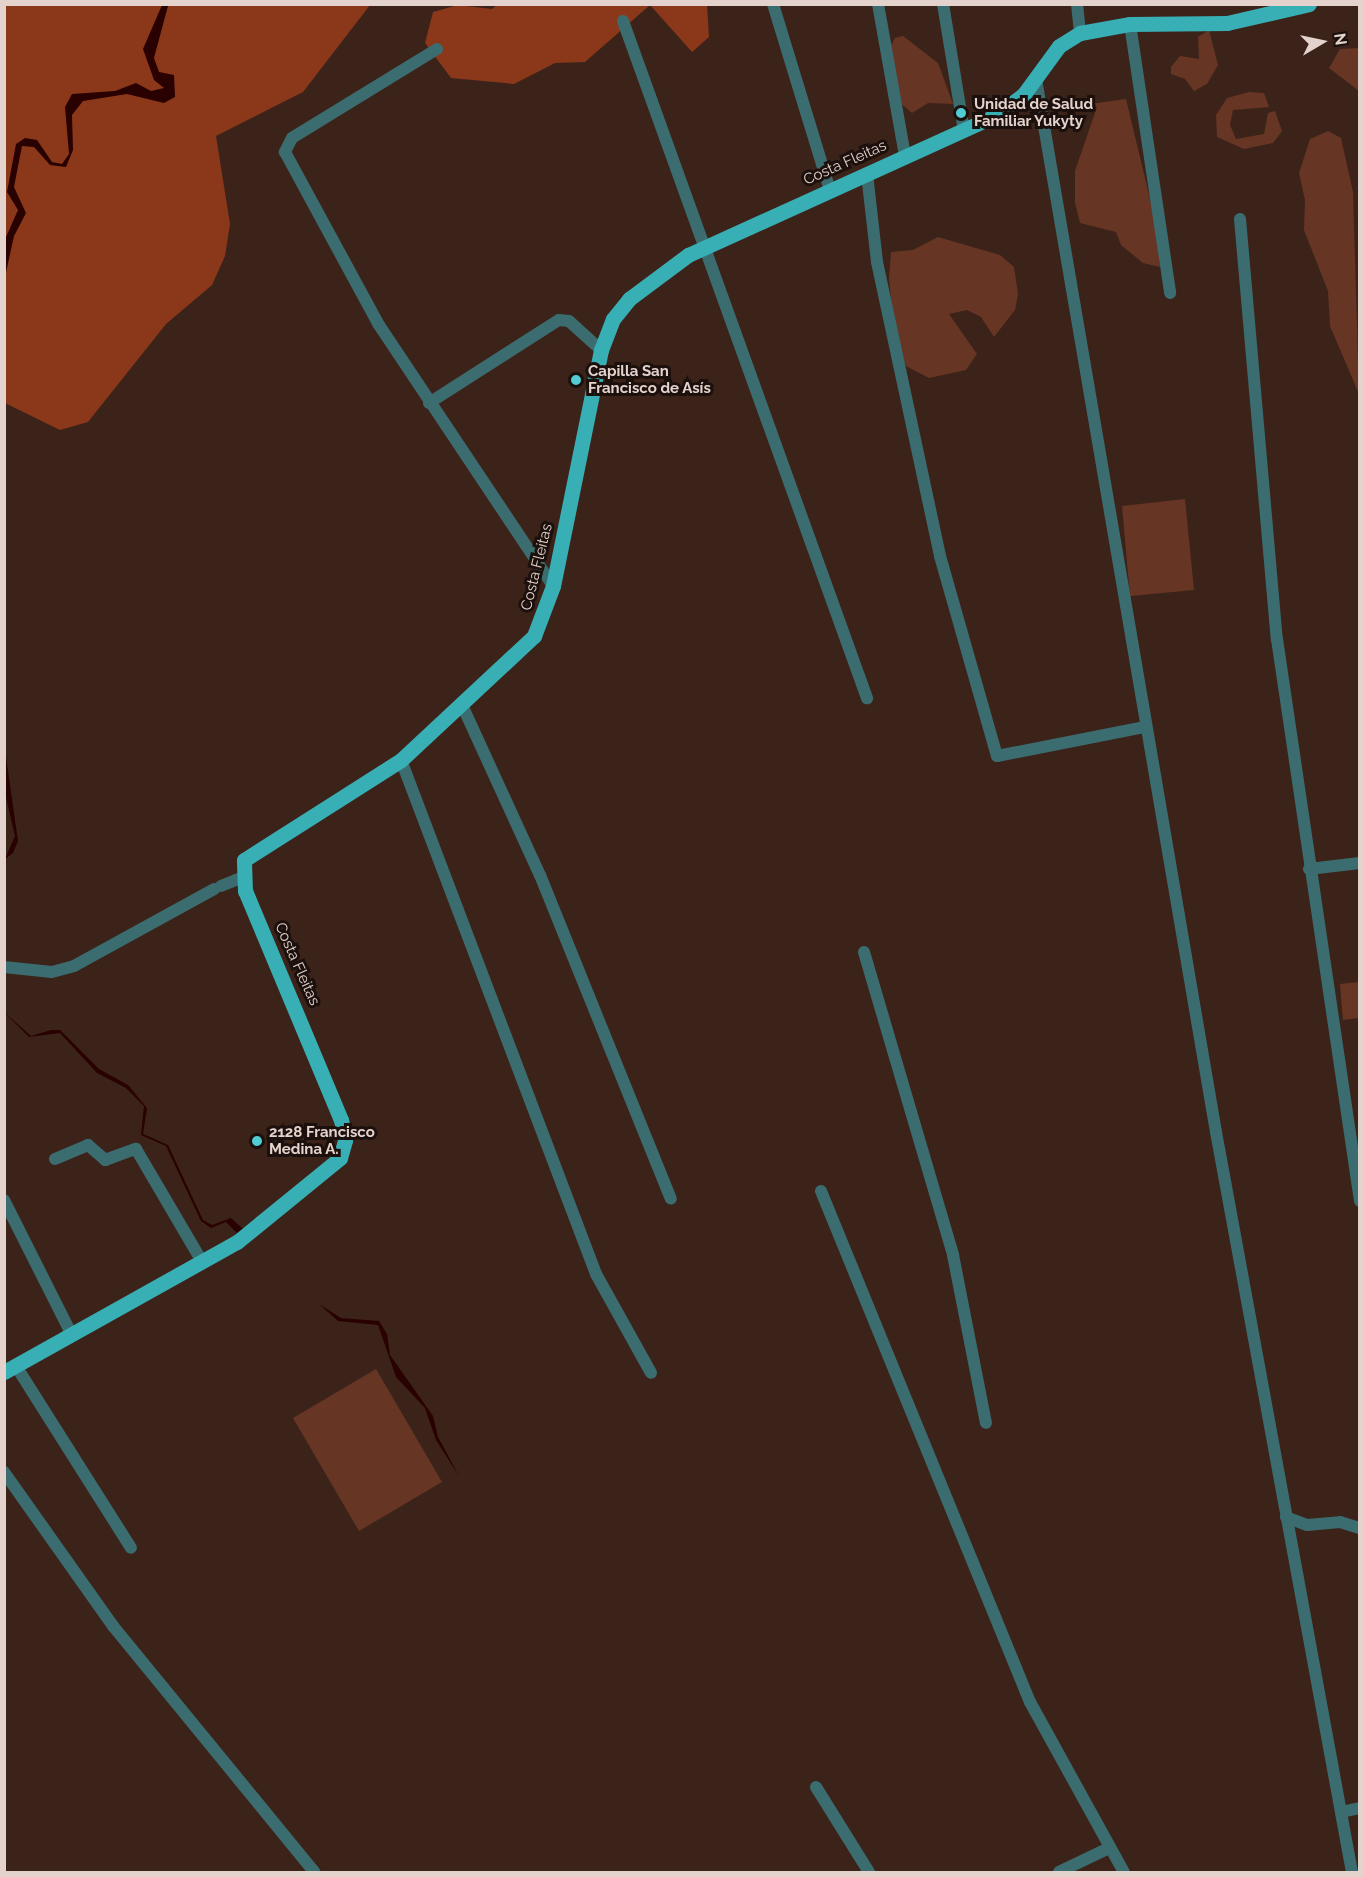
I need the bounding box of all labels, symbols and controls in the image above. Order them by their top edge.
north arrow [1292,12,1352,72]
text: N [1330,32,1351,47]
place label: Unidad de Salud Familiar Yukyty [974,95,1093,130]
marker: Unidad de Salud Familiar Yukyty [952,104,970,122]
street label: Costa Fleitas [801,137,889,189]
place label: Capilla San Francisco de Asís [588,362,711,397]
marker: Capilla San Francisco de Asís [569,373,583,387]
street label: Costa Fleitas [518,522,556,612]
street label: Costa Fleitas [271,920,323,1008]
place label: 2128 Francisco Medina A. [269,1123,375,1158]
marker: 2128 Francisco Medina A. [250,1134,264,1148]

